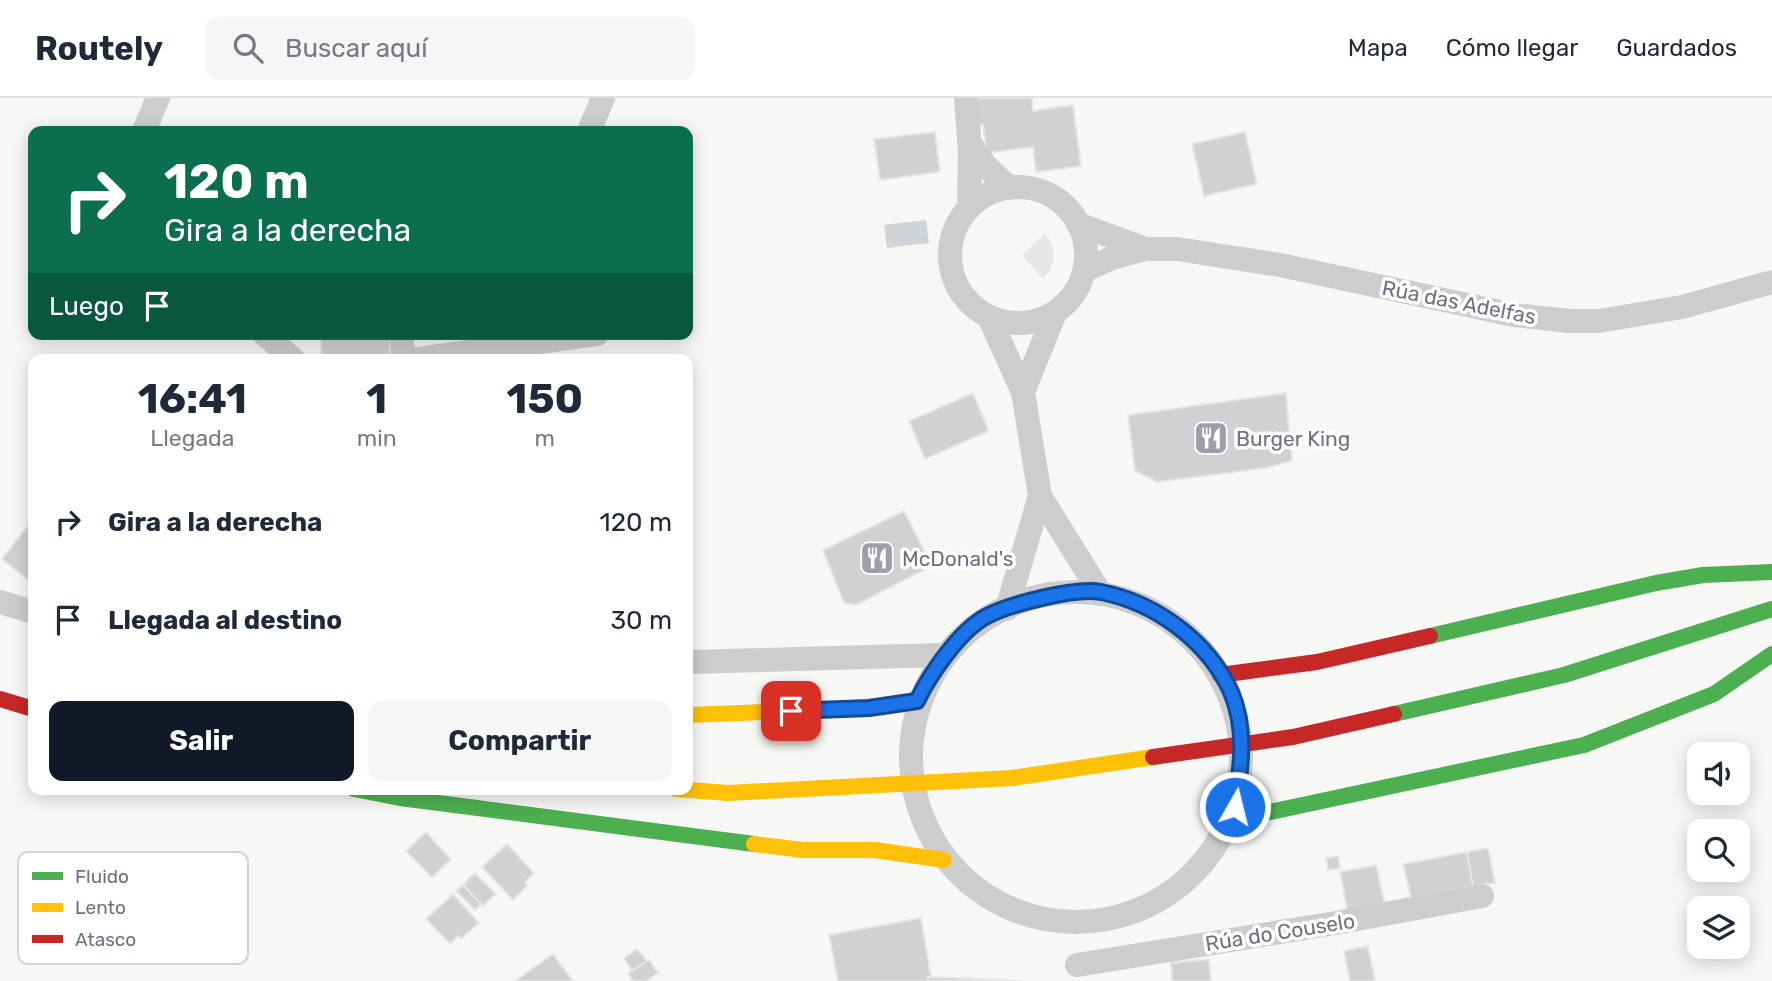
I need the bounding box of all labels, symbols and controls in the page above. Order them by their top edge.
search box [205,17,695,80]
text: Routely [35,29,163,68]
icon: search [229,29,267,67]
text: Buscar aquí [285,33,428,64]
text: Mapa [1348,34,1408,62]
text: Cómo llegar [1446,34,1578,62]
text: Guardados [1616,34,1737,62]
text: 120 m [164,152,309,210]
icon: right [49,154,140,245]
text: Gira a la derecha [164,211,411,249]
street label: Rúa das Adelfas [1380,275,1538,329]
icon: arrive [138,287,176,325]
text: Luego [49,291,124,322]
text: 16:41 [138,374,247,424]
text: 1 [366,374,387,424]
text: 150 [507,374,583,424]
restaurant icon: Burger King [1192,419,1230,457]
text: Llegada [150,424,234,452]
text: min [357,424,397,452]
text: m [535,424,555,452]
place label: Burger King [1236,426,1350,451]
icon: right [49,503,87,541]
text: Gira a la derecha [108,507,322,538]
text: 120 m [600,507,672,538]
restaurant icon: McDonald's [858,539,896,577]
place label: McDonald's [902,546,1014,571]
icon: arrive [49,601,87,639]
text: Llegada al destino [108,605,342,636]
text: 30 m [610,605,672,636]
pin [761,681,821,741]
icon: arrive [772,692,810,730]
button: Salir [49,701,354,781]
button: Compartir [368,701,672,781]
map controls [1687,742,1750,959]
button: sound [1687,742,1750,805]
position arrow [1198,770,1272,844]
button: search [1687,819,1750,882]
legend [18,852,248,964]
text: Fluido [75,865,129,888]
text: Lento [75,896,126,919]
button: layers [1687,896,1750,959]
street label: Rúa do Couselo [1203,908,1357,956]
text: Atasco [75,928,136,951]

